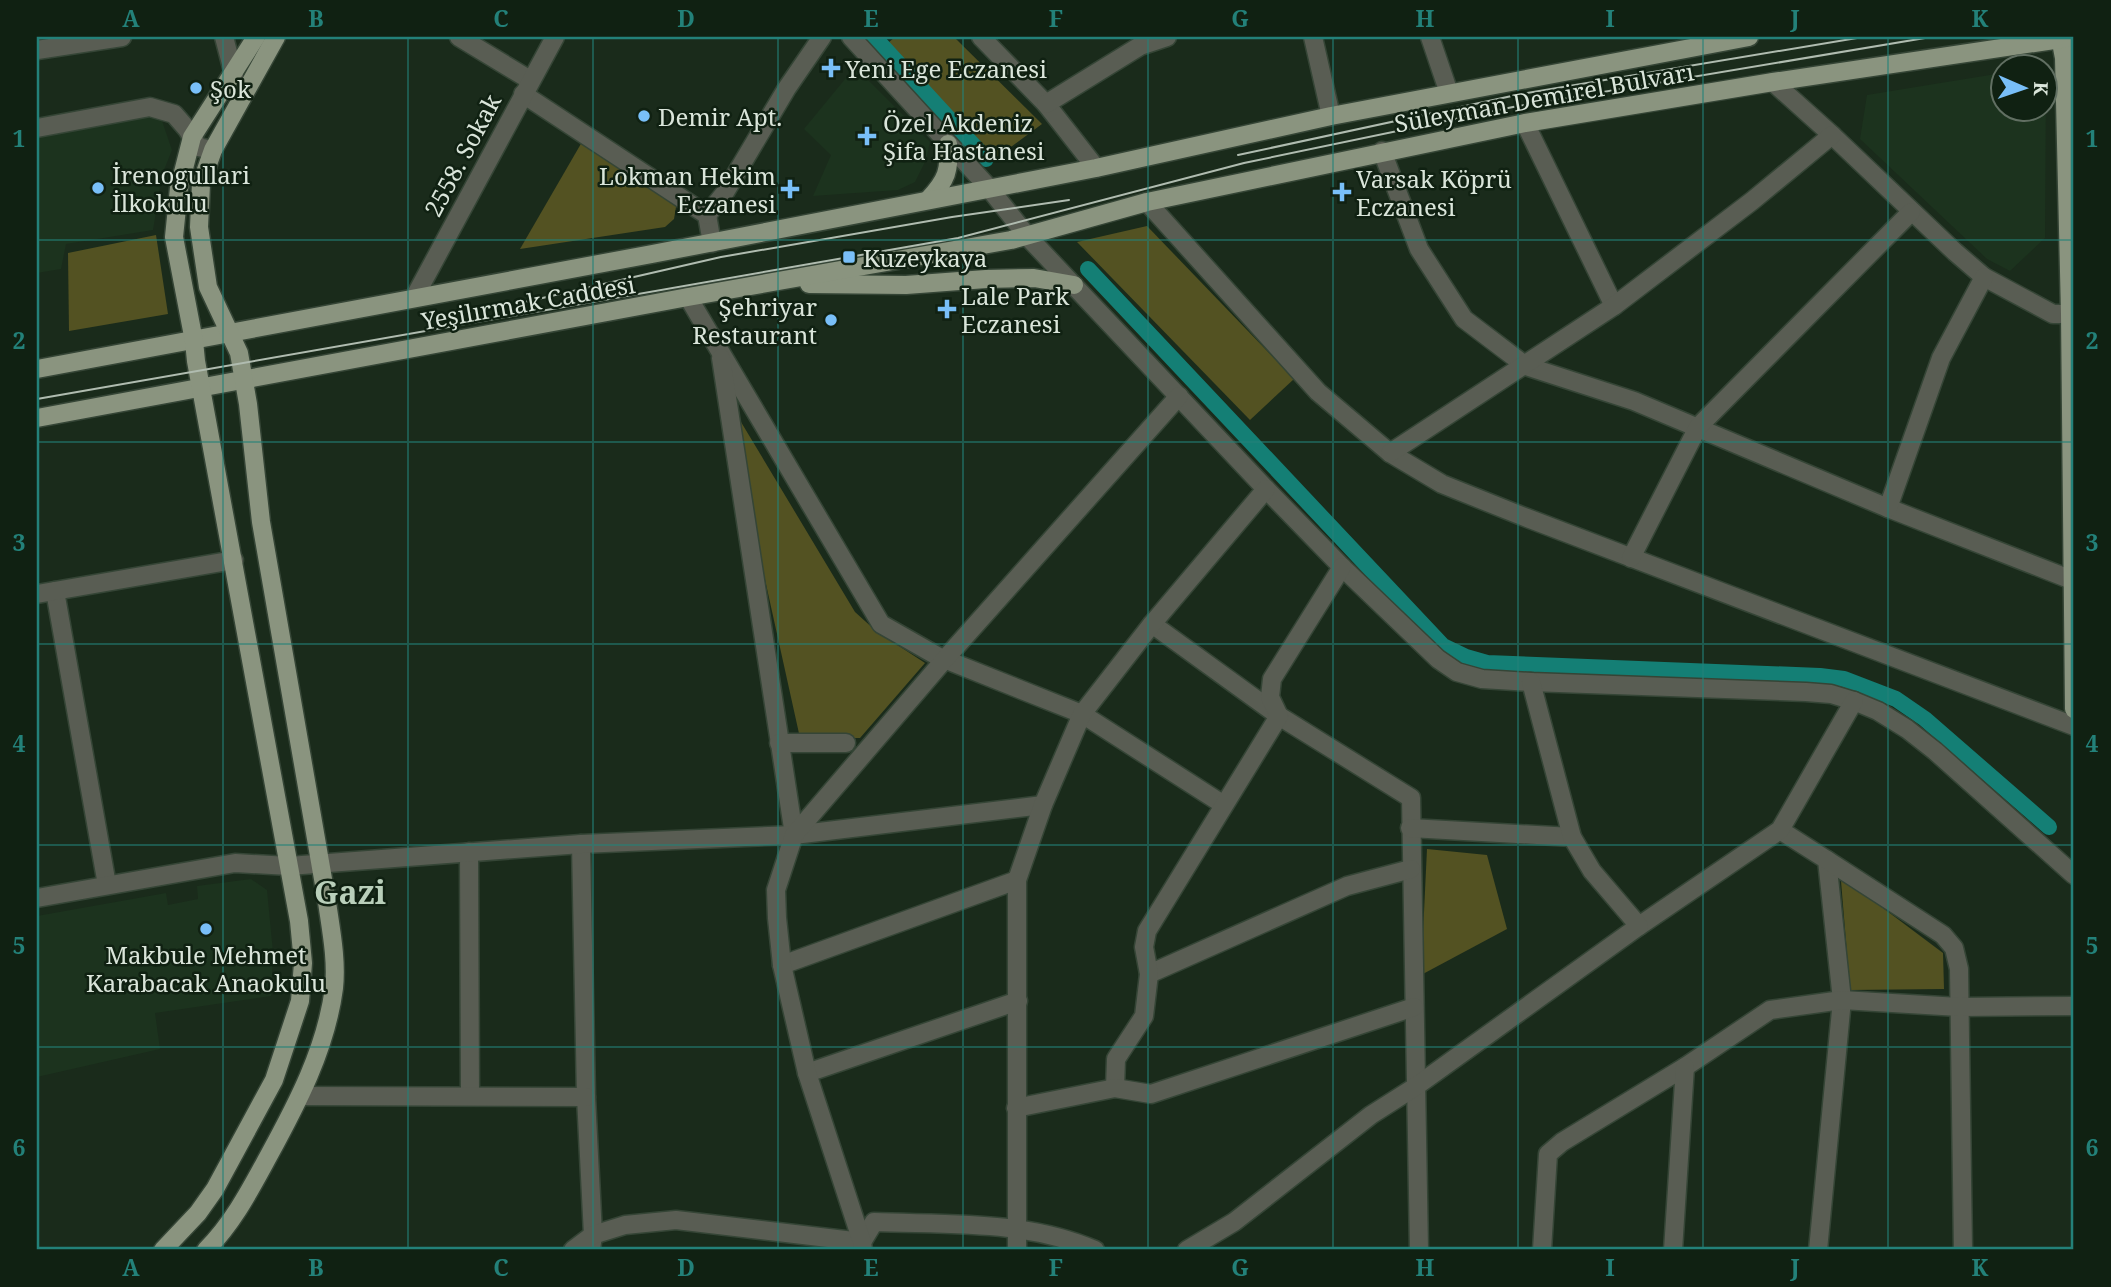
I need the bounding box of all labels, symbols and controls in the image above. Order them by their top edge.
text: A [122,2,140,34]
text: B [308,2,324,34]
text: C [493,2,509,34]
text: D [677,2,695,34]
text: E [863,2,879,34]
text: F [1049,2,1063,34]
text: G [1231,2,1249,34]
text: H [1416,2,1435,34]
text: I [1605,2,1615,34]
text: J [1789,2,1800,34]
text: K [1972,2,1989,34]
place label: Yeni Ege Eczanesi [844,52,1047,85]
north arrow [1988,52,2058,122]
street label: Süleyman Demirel Bulvarı [1392,54,1697,140]
marker: Yeni Ege Eczanesi [823,60,839,76]
place label: Şok [210,72,252,105]
marker: Şok [188,80,204,96]
text: K [2028,81,2054,96]
street label: 2558. Sokak [416,87,509,222]
place label: Demir Apt. [658,100,782,133]
place label: Özel Akdeniz Şifa Hastanesi [883,106,1045,167]
marker: Demir Apt. [636,108,652,124]
text: 1 [13,122,26,154]
text: 1 [2086,122,2099,154]
marker: Özel Akdeniz Şifa Hastanesi [857,126,877,146]
place label: İrenogullari İlkokulu [112,158,250,219]
place label: Lokman Hekim Eczanesi [599,159,776,220]
place label: Varsak Köprü Eczanesi [1356,162,1512,223]
marker: İrenogullari İlkokulu [90,180,106,196]
marker: Lokman Hekim Eczanesi [782,181,798,197]
marker: Varsak Köprü Eczanesi [1334,184,1350,200]
place label: Kuzeykaya [863,241,987,274]
marker: Kuzeykaya [841,249,857,265]
street label: Yeşilırmak Caddesi [417,267,638,337]
place label: Lale Park Eczanesi [961,279,1070,340]
place label: Şehriyar Restaurant [692,290,817,351]
marker: Lale Park Eczanesi [939,301,955,317]
marker: Şehriyar Restaurant [823,312,839,328]
text: 2 [13,324,26,356]
text: 2 [2086,324,2099,356]
text: 3 [13,526,26,558]
text: 3 [2086,526,2099,558]
text: 4 [13,727,26,759]
text: 4 [2086,727,2099,759]
district label: Gazi [314,870,386,913]
marker: Makbule Mehmet Karabacak Anaokulu [198,921,214,937]
text: 5 [13,929,26,961]
text: 5 [2086,929,2099,961]
place label: Makbule Mehmet Karabacak Anaokulu [86,938,326,999]
text: 6 [13,1131,26,1163]
text: 6 [2086,1131,2099,1163]
text: A [122,1251,140,1283]
text: B [308,1251,324,1283]
text: C [493,1251,509,1283]
text: D [677,1251,695,1283]
text: E [863,1251,879,1283]
text: F [1049,1251,1063,1283]
text: G [1231,1251,1249,1283]
text: H [1416,1251,1435,1283]
text: I [1605,1251,1615,1283]
text: J [1789,1251,1800,1283]
text: K [1972,1251,1989,1283]

